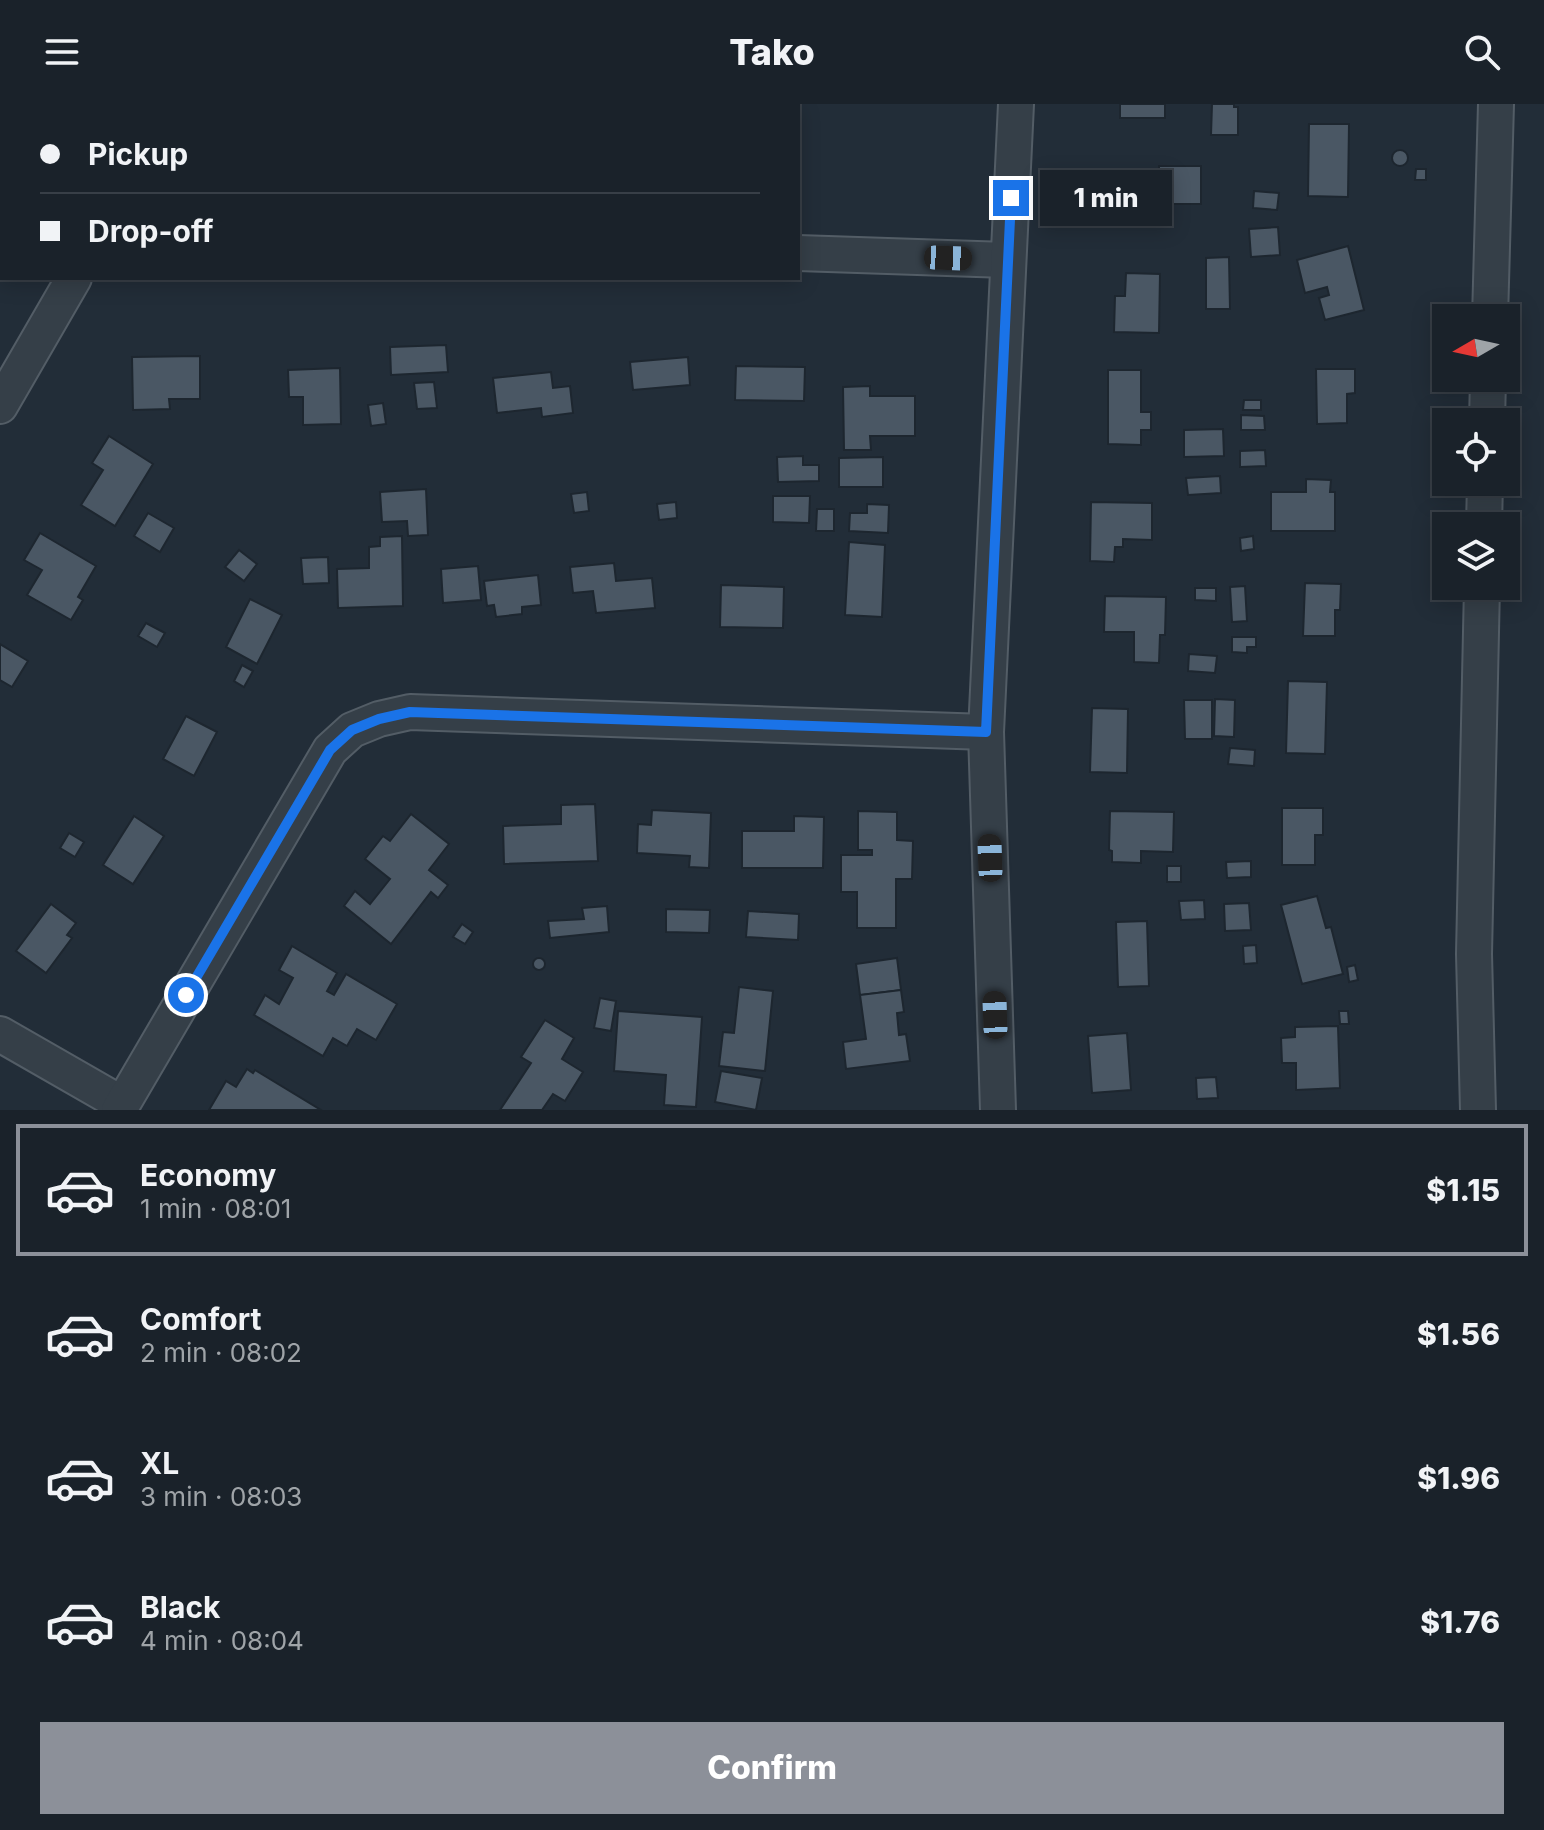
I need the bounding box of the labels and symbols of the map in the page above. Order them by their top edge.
callout: 1 min [1039,170,1171,226]
route end [993,180,1029,216]
car [924,245,972,271]
north arrow [1432,304,1520,392]
car [977,834,1003,882]
route start [168,977,204,1013]
car [982,991,1008,1039]

